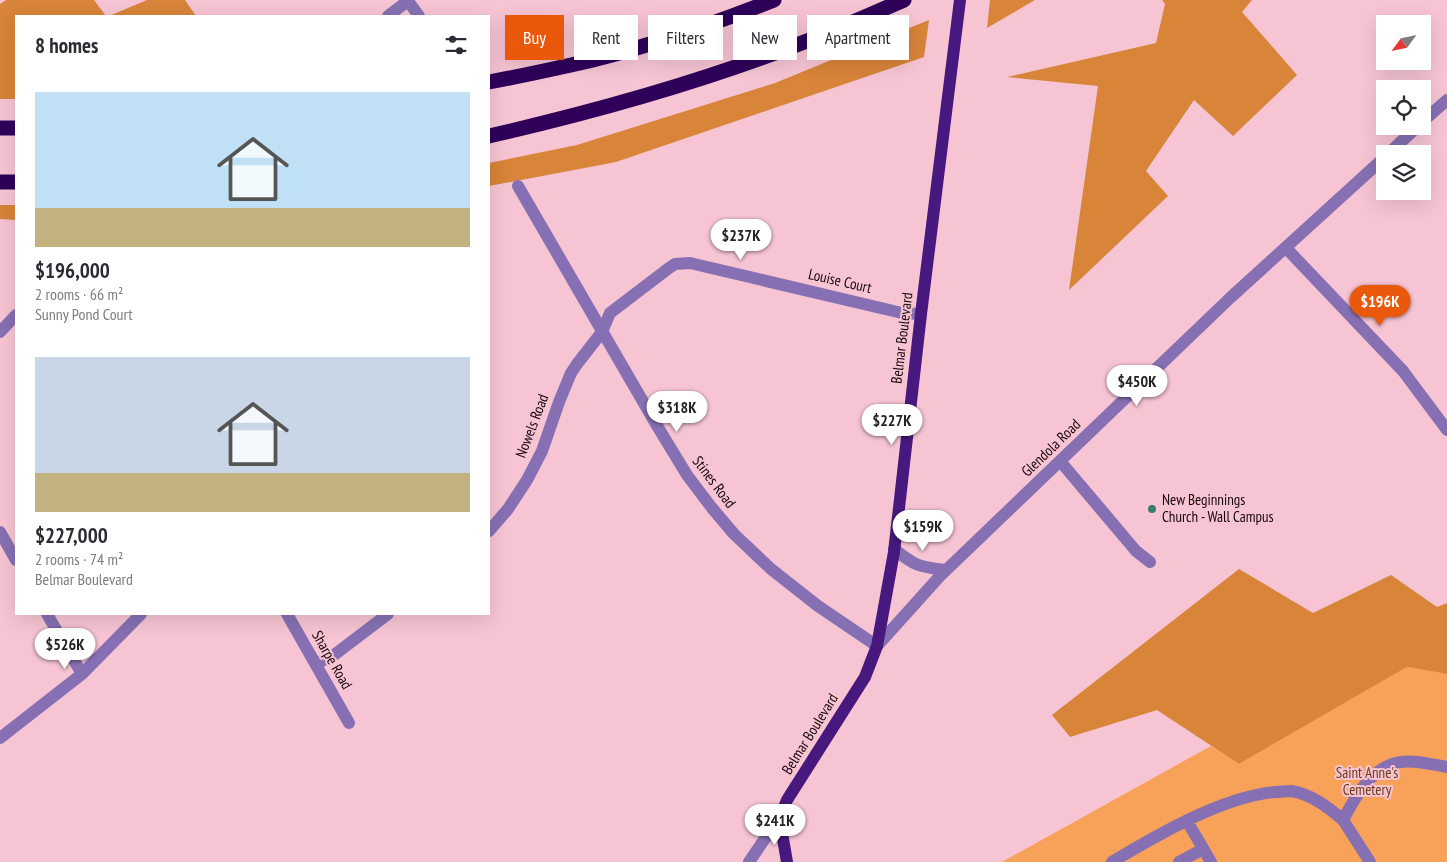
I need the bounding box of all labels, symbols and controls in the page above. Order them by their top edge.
chip: Buy [505,15,564,60]
chip: Rent [574,15,638,60]
chip: Filters [648,15,723,60]
chip: New [733,15,797,60]
chip: Apartment [807,15,909,60]
north arrow [1376,15,1431,70]
map controls [1376,15,1431,200]
icon: filters [442,31,470,59]
text: 8 homes [35,32,98,59]
button: locate [1376,80,1431,135]
icon: home [208,124,298,214]
button: layers [1376,145,1431,200]
pin: $237K [706,218,776,261]
text: $237K [722,225,760,245]
text: $196,000 [35,257,110,284]
street label: Louise Court [807,264,874,297]
text: 2 rooms · 66 m² [35,284,123,304]
pin: $196K [1345,284,1415,327]
street label: Belmar Boulevard [886,291,917,385]
text: $196K [1361,291,1399,311]
text: Sunny Pond Court [35,304,133,324]
pin: $450K [1102,364,1172,407]
text: $450K [1118,371,1156,391]
icon: home [208,389,298,479]
pin: $318K [642,390,712,433]
street label: Nowels Road [511,391,552,460]
text: $318K [658,397,696,417]
pin: $227K [857,404,927,446]
text: $227K [873,410,911,430]
street label: Glendola Road [1017,415,1084,480]
street label: Stines Road [689,452,740,512]
place label: New Beginnings Church - Wall Campus [1162,490,1274,526]
marker: New Beginnings Church - Wall Campus [1146,503,1158,515]
pin: $159K [888,510,958,552]
text: $159K [904,516,942,536]
text: $227,000 [35,522,108,549]
text: 2 rooms · 74 m² [35,549,123,569]
text: Belmar Boulevard [35,569,133,589]
street label: Sharpe Road [308,627,357,692]
pin: $526K [30,628,100,670]
text: $526K [46,634,84,654]
street label: Belmar Boulevard [777,690,842,778]
park label: Saint Anne's Cemetery [1336,763,1398,799]
pin: $241K [740,804,810,846]
text: $241K [756,810,794,830]

